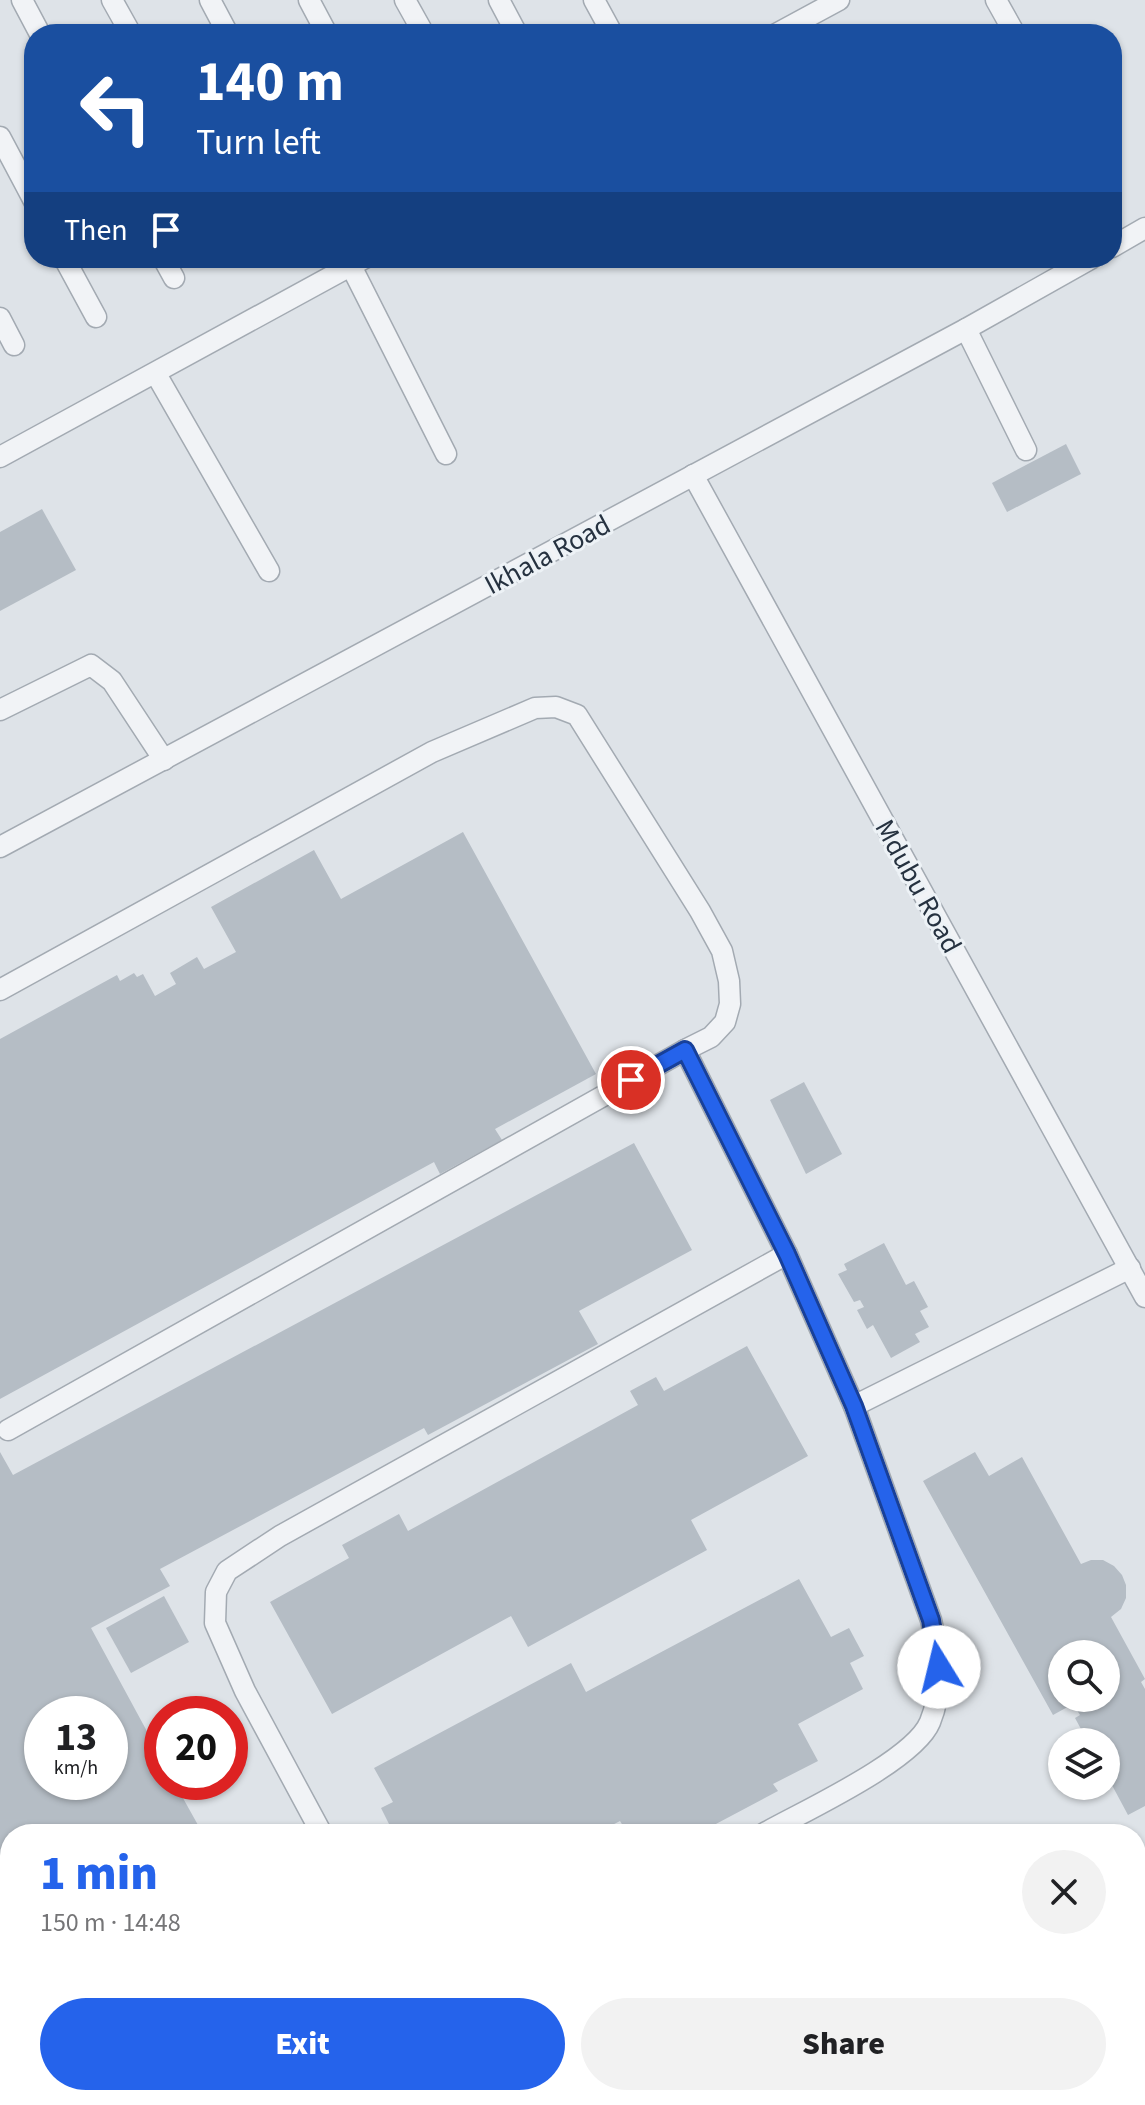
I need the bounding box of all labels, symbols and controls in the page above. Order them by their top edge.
text: 140 m [196,43,344,122]
icon: left [64,56,168,160]
text: Turn left [196,117,321,168]
icon: arrive [144,208,188,252]
text: Then [64,209,128,252]
street label: Ikhala Road [477,505,618,605]
street label: Mdubu Road [865,812,971,961]
pin [597,1046,665,1114]
icon: arrive [609,1058,653,1102]
position arrow [897,1625,981,1709]
map controls [1048,1640,1120,1800]
button: search [1048,1640,1120,1712]
speed limit sign: 20 [144,1696,248,1800]
text: 13 [55,1709,97,1766]
button: layers [1048,1728,1120,1800]
text: km/h [54,1754,98,1782]
text: 1 min [40,1840,158,1908]
button: close [1022,1850,1106,1934]
text: 150 m · 14:48 [40,1904,181,1941]
button: Exit [40,1998,565,2090]
button: Share [581,1998,1106,2090]

